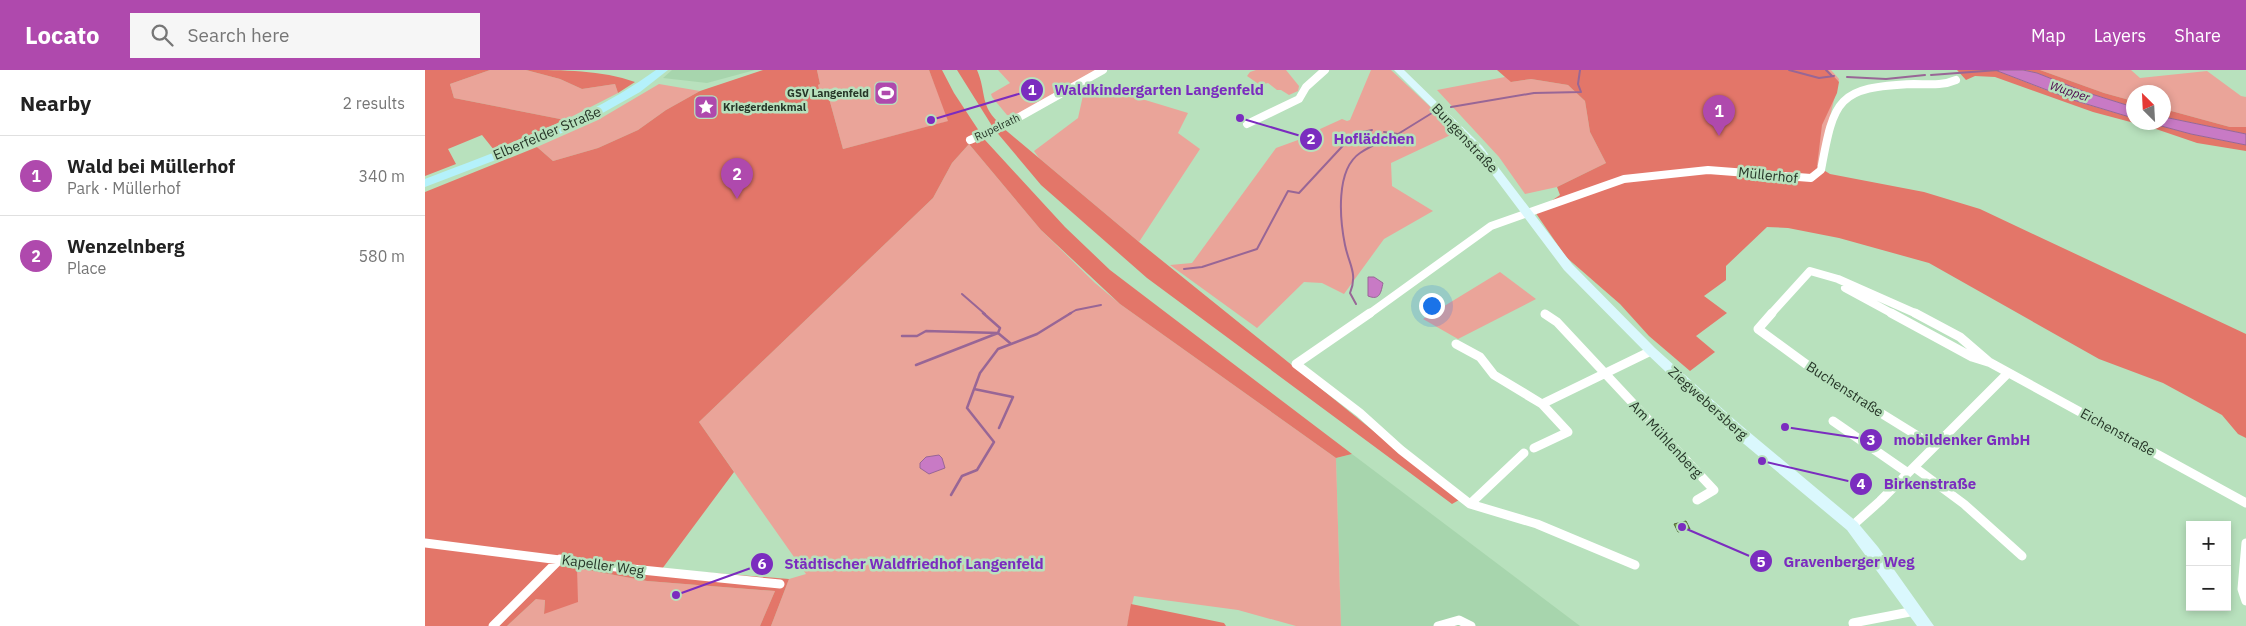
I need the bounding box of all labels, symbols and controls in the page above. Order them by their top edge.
search box [130,13,480,58]
text: Locato [25,19,100,51]
icon: search [148,21,176,49]
text: Search here [188,23,289,47]
text: Map [2031,24,2066,47]
text: Layers [2094,24,2146,47]
text: Share [2174,24,2221,47]
callout: Waldkindergarten Langenfeld [1019,75,1274,105]
water label: Wupper [2048,77,2093,105]
sports icon: GSV Langenfeld [873,80,899,106]
text: 1 [1027,80,1037,99]
text: Waldkindergarten Langenfeld [1054,80,1264,99]
north arrow [2126,85,2171,130]
place label: GSV Langenfeld [787,86,869,100]
text: Nearby [20,89,91,117]
text: 2 results [342,93,405,113]
place icon: Kriegerdenkmal [693,94,719,120]
pin: 1 [1703,95,1735,136]
street label: Bungenstraße [1428,99,1502,177]
place label: Kriegerdenkmal [723,100,807,114]
street label: Elberfelder Straße [490,102,604,164]
street label: Rupelrath [972,110,1022,144]
callout: Hoflädchen [1299,124,1425,154]
text: 2 [1306,129,1316,148]
text: Hoflädchen [1334,129,1414,148]
text: Wald bei Müllerhof [67,154,235,178]
pin: 2 [721,158,753,199]
street label: Müllerhof [1737,163,1799,187]
text: 1 [31,166,41,186]
text: 340 m [358,166,405,186]
text: Park · Müllerhof [67,178,181,198]
text: Wenzelnberg [67,234,185,258]
text: 2 [31,246,41,266]
text: 580 m [358,246,405,266]
text: Place [67,258,106,278]
your location [1419,293,1445,319]
street label: Buchenstraße [1803,357,1887,421]
street label: Ziegwebersberg [1664,363,1752,444]
street label: Am Mühlenberg [1626,397,1707,482]
street label: Eichenstraße [2077,404,2159,460]
callout: mobildenker GmbH [1859,425,2041,455]
text: 3 [1866,430,1876,449]
text: mobildenker GmbH [1894,430,2030,449]
callout: Birkenstraße [1848,469,1986,499]
text: 4 [1856,474,1866,493]
text: Birkenstraße [1884,474,1976,493]
map controls [2186,521,2231,611]
button: + [2186,521,2231,566]
callout: Gravenberger Weg [1749,546,1925,576]
callout: Städtischer Waldfriedhof Langenfeld [750,549,1054,579]
street label: Kapeller Weg [561,550,646,580]
text: 5 [1756,552,1766,571]
text: Gravenberger Weg [1784,552,1915,571]
text: 6 [757,554,767,573]
text: Städtischer Waldfriedhof Langenfeld [784,554,1044,573]
button: − [2186,566,2231,611]

